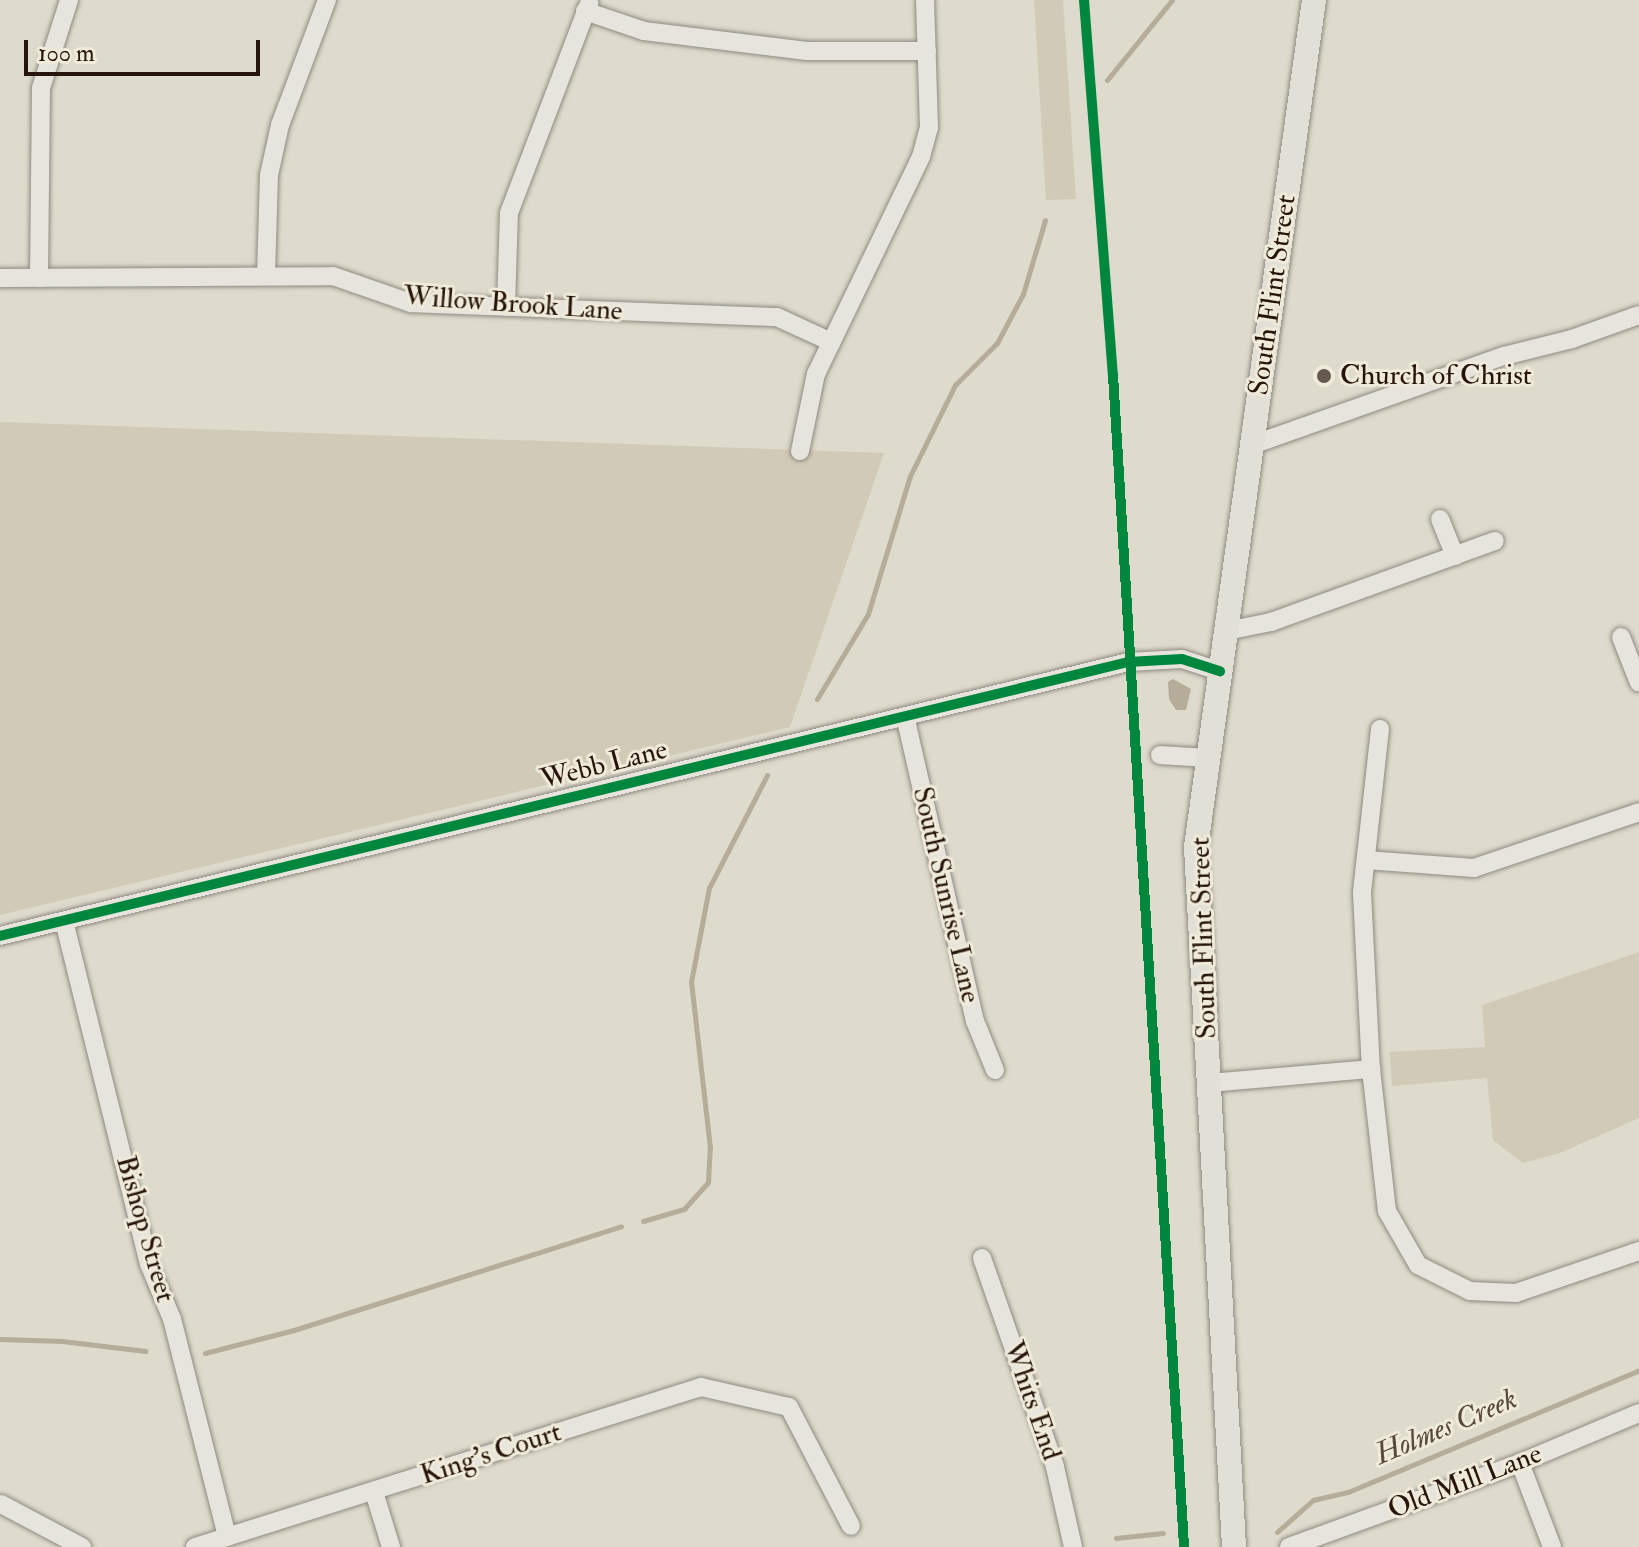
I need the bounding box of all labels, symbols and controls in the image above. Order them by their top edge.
scale bar [28,24,264,74]
text: 100 m [38,38,95,69]
street label: South Flint Street [1242,193,1304,397]
street label: Willow Brook Lane [402,280,624,328]
place label: Church of Christ [1340,359,1532,393]
marker: Church of Christ [1315,367,1333,385]
street label: Webb Lane [537,733,671,797]
street label: South Sunrise Lane [905,784,987,1006]
street label: South Flint Street [1184,836,1224,1040]
street label: Bishop Street [108,1152,182,1306]
street label: Whits End [996,1337,1068,1465]
water label: Holmes Creek [1369,1381,1523,1473]
street label: King's Court [416,1415,566,1493]
street label: Old Mill Lane [1383,1437,1547,1527]

